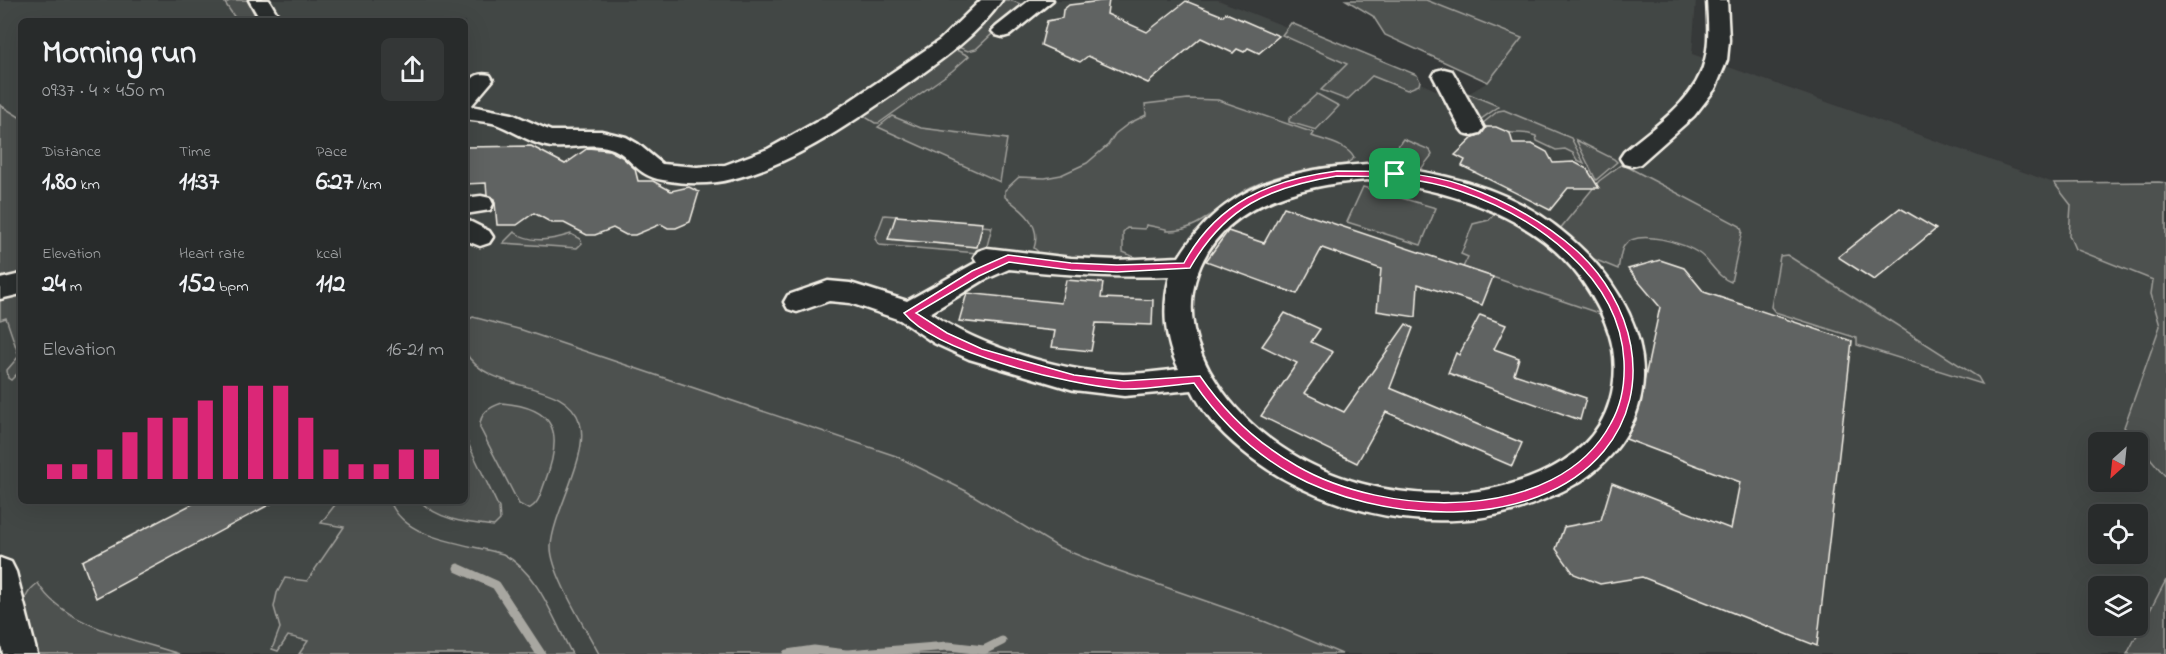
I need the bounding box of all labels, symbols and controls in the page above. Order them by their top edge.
text: Morning run [42,30,196,78]
button: share [381,38,444,101]
text: 09:37 · 4 × 450 m [42,77,165,106]
text: Distance [42,140,101,164]
text: Time [179,140,211,164]
text: Pace [316,140,347,164]
pin [1369,148,1420,199]
icon: arrive [1378,157,1411,190]
text: 1.80 [42,164,77,202]
text: 11:37 [179,164,219,202]
text: 6:27 [316,164,353,202]
text: km [77,173,100,197]
text: /km [353,173,382,197]
text: Elevation [42,242,101,266]
text: Heart rate [179,242,245,266]
text: kcal [316,242,341,266]
text: 24 [42,266,66,304]
text: 152 [179,266,215,304]
text: 112 [316,266,345,304]
text: m [66,275,82,299]
text: bpm [215,275,249,299]
text: Elevation [42,336,116,365]
text: 16–21 m [386,336,444,365]
north arrow [2088,432,2148,492]
map controls [2088,432,2148,636]
button: locate [2088,504,2148,564]
button: layers [2088,576,2148,636]

